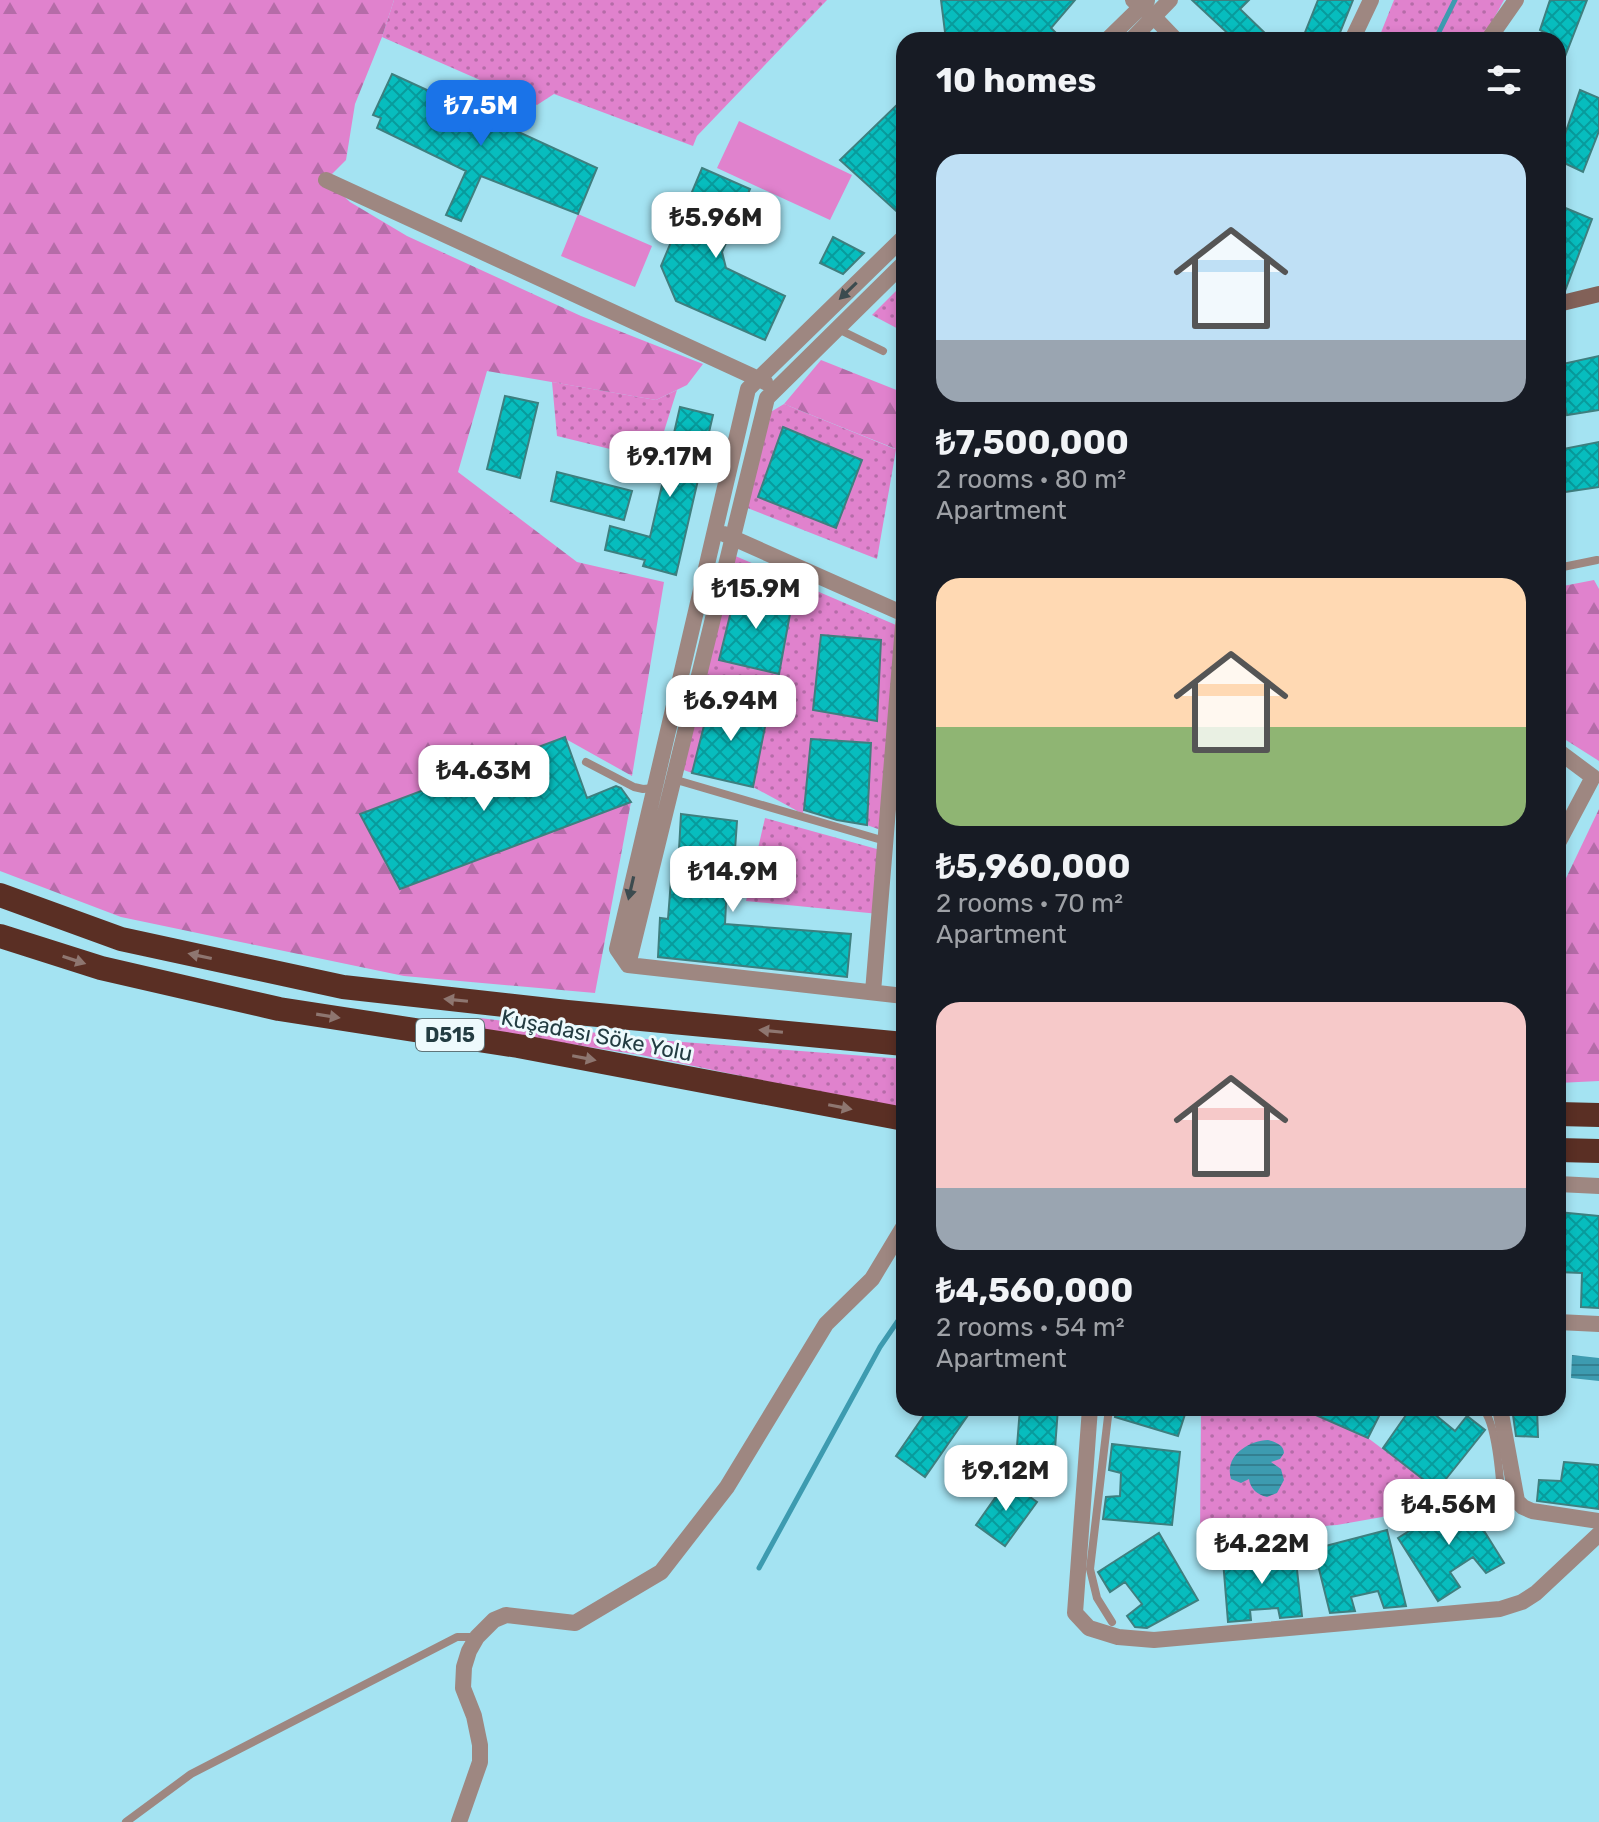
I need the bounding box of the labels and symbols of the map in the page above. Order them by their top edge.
pin: ₺7.5M [425,80,537,148]
pin: ₺5.96M [651,192,781,260]
one-way arrow [839,282,858,300]
pin: ₺9.17M [605,431,735,499]
pin: ₺15.9M [691,563,821,631]
pin: ₺6.94M [666,675,796,743]
pin: ₺4.63M [419,745,549,813]
pin: ₺14.9M [668,846,798,914]
one-way arrow [625,875,637,900]
one-way arrow [188,949,213,962]
one-way arrow [63,954,87,966]
one-way arrow [443,993,468,1006]
street label: Kuşadası Söke Yolu [499,1004,695,1067]
one-way arrow [316,1010,341,1023]
road number: D515 [416,1019,484,1051]
one-way arrow [758,1025,783,1038]
one-way arrow [572,1053,597,1065]
one-way arrow [827,1101,852,1114]
pin: ₺9.12M [941,1445,1071,1513]
pin: ₺4.56M [1384,1479,1514,1547]
pin: ₺4.22M [1197,1518,1327,1586]

